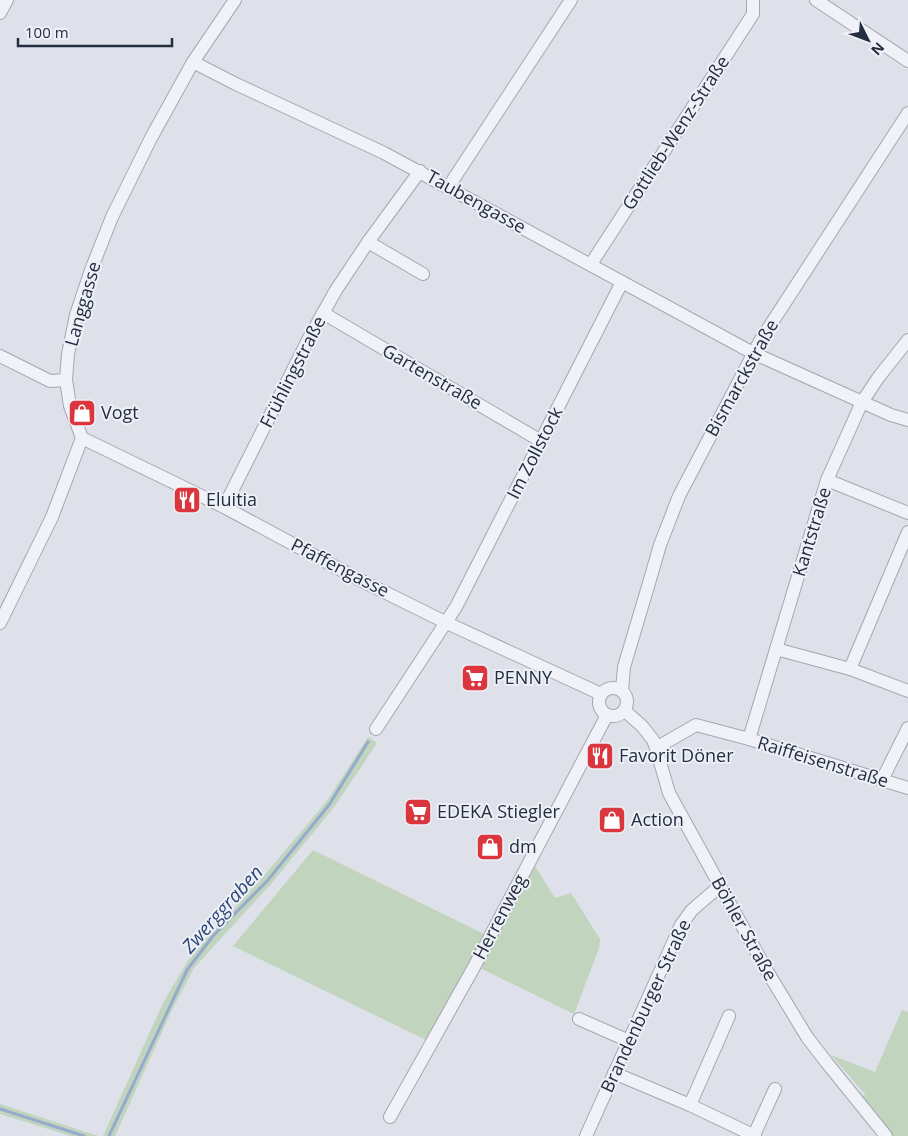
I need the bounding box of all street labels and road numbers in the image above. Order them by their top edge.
street label: Gottlieb-Wenz-Straße [616,51,734,214]
street label: Taubengasse [422,164,530,238]
street label: Langgasse [58,258,106,349]
street label: Frühlingstraße [254,312,331,431]
street label: Bismarckstraße [699,315,783,440]
street label: Gartenstraße [378,338,487,414]
street label: Im Zollstock [501,402,568,503]
street label: Kantstraße [786,484,836,579]
street label: Pfaffengasse [287,532,394,602]
street label: Raiffeisenstraße [755,730,892,792]
street label: Herrenweg [467,870,532,963]
street label: Böhler Straße [706,872,783,985]
street label: Brandenburger Straße [594,915,696,1096]

